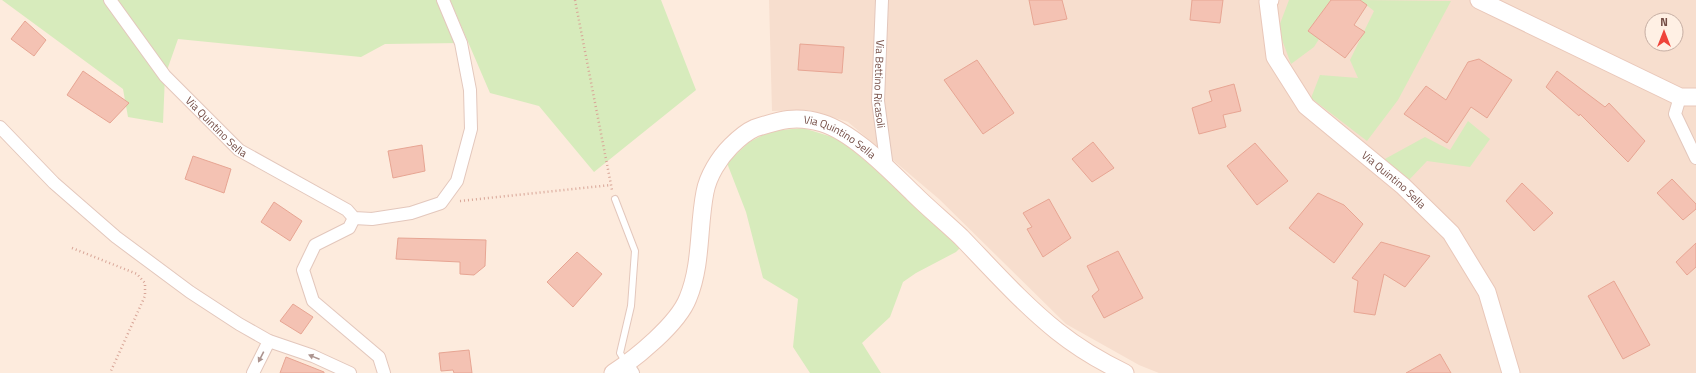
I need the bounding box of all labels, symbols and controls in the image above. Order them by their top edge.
north arrow [1644,12,1684,52]
text: N [1660,14,1668,30]
street label: Via Bettino Ricasoli [870,39,890,129]
street label: Via Quintino Sella [182,93,250,161]
street label: Via Quintino Sella [803,111,880,163]
street label: Via Quintino Sella [1358,147,1430,213]
one-way arrow [258,351,264,363]
one-way arrow [309,354,320,360]

